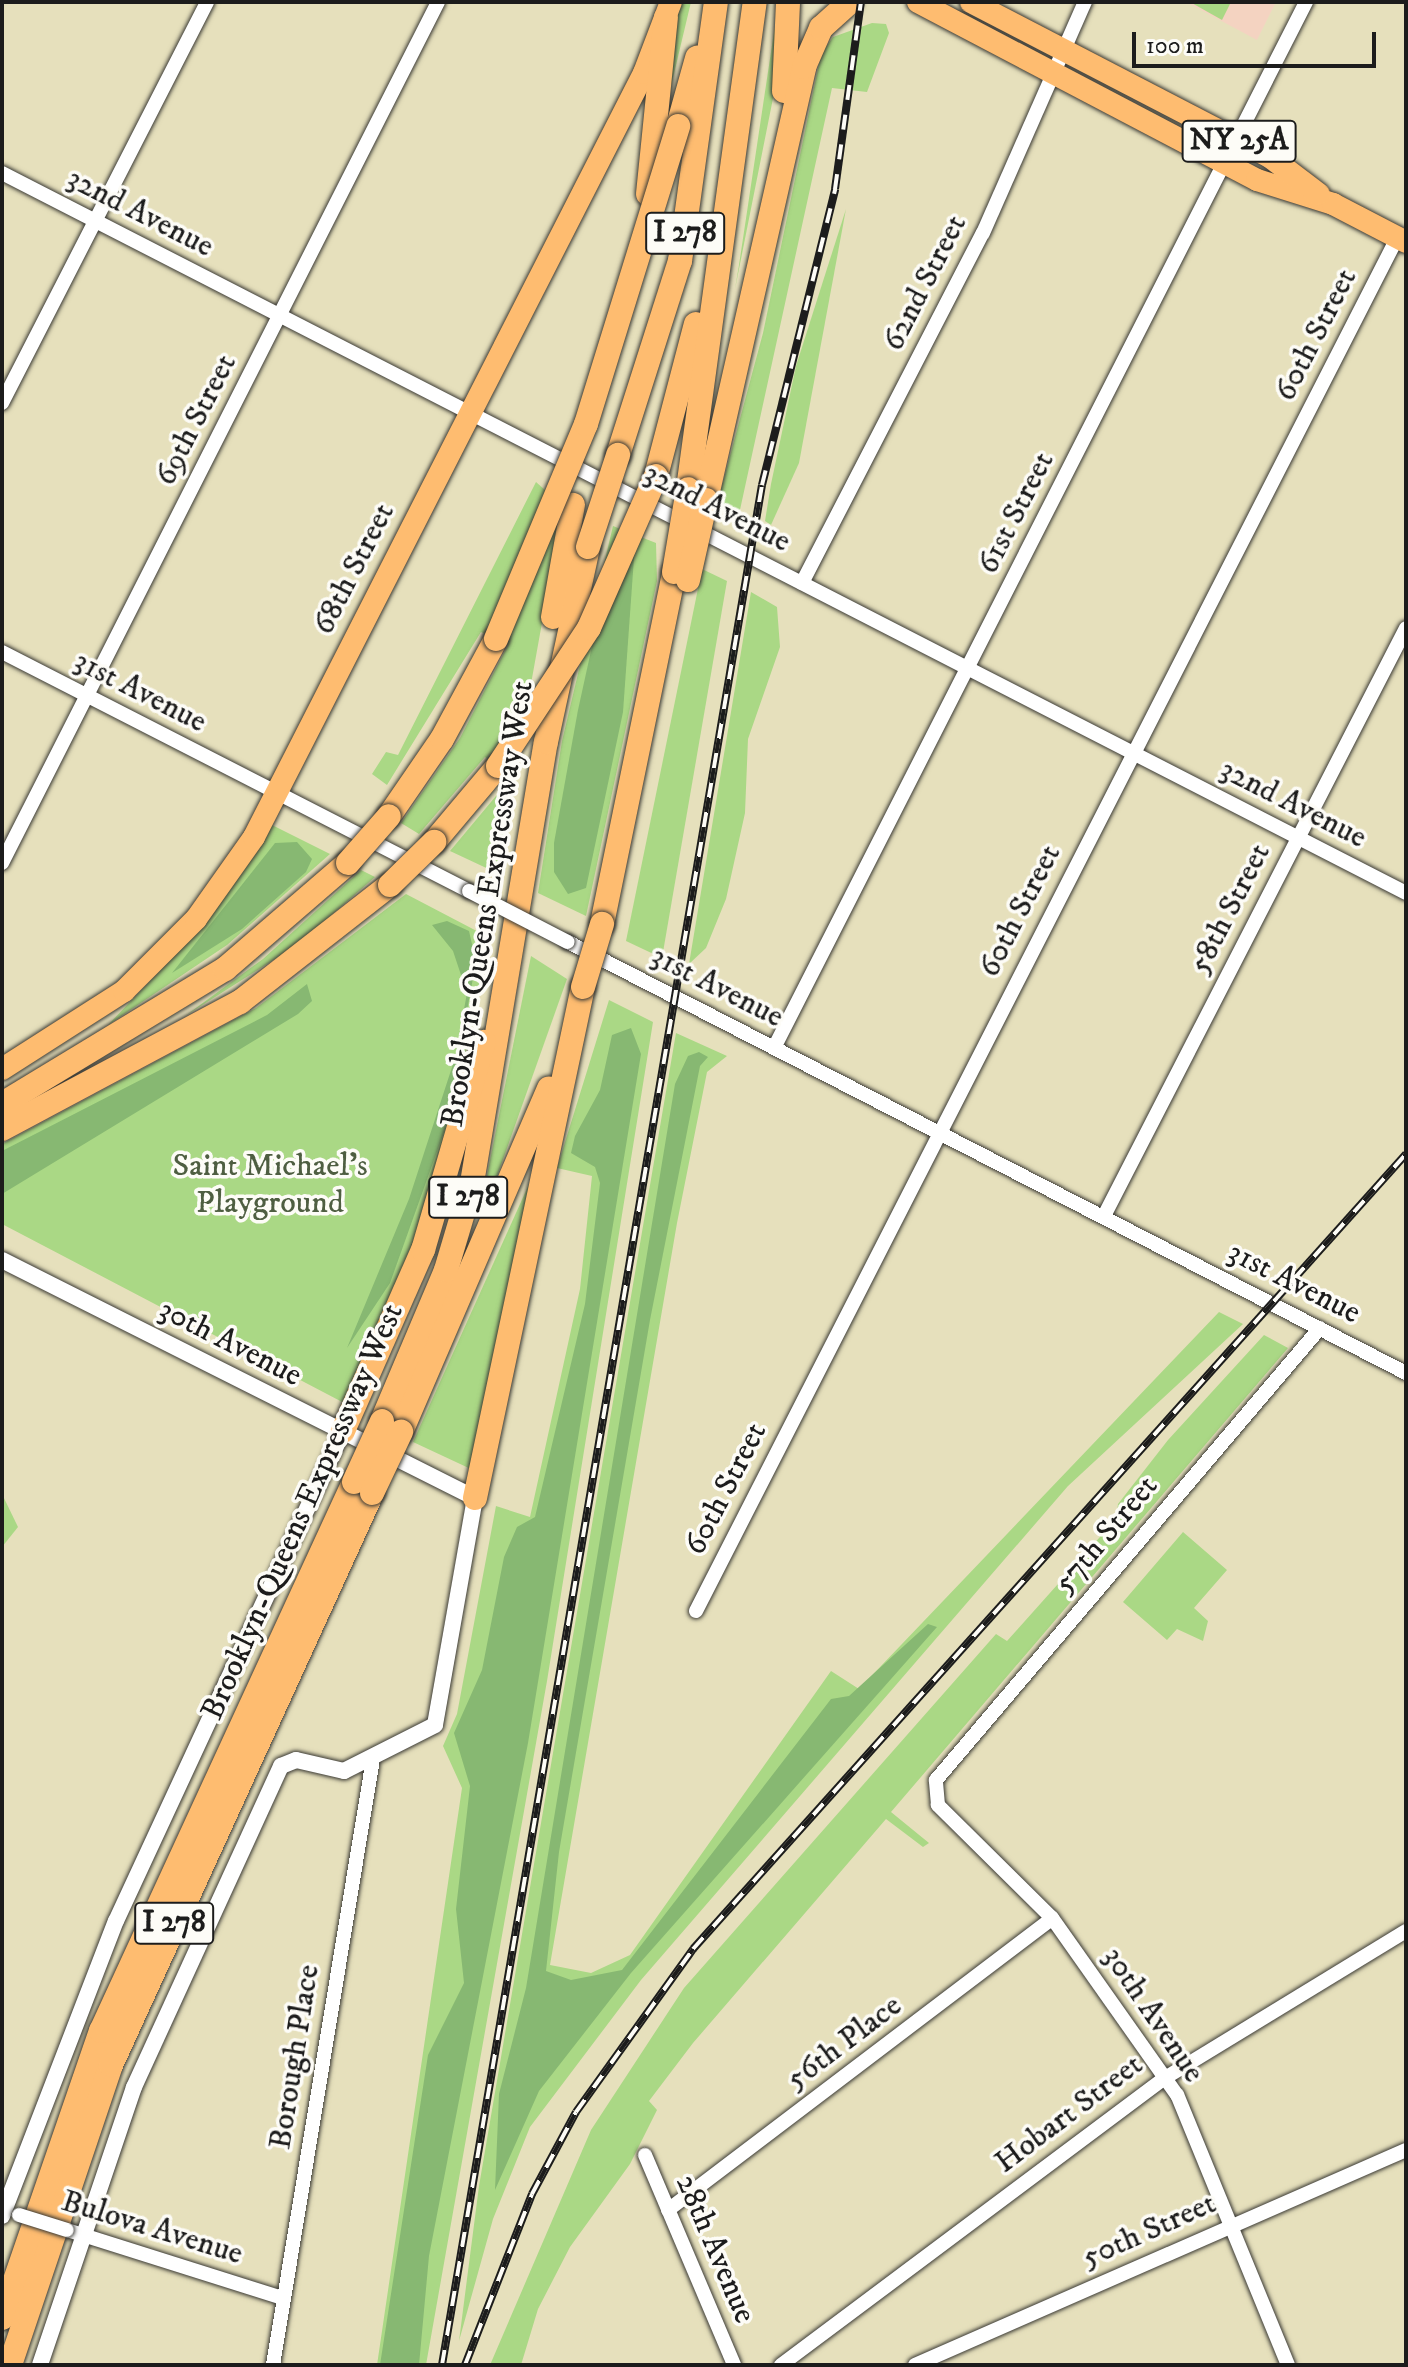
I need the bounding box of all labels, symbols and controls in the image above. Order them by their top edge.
scale bar [1136,16,1380,66]
text: 100 m [1146,31,1204,61]
road number: NY 25A [1181,115,1297,167]
street label: 32nd Avenue [60,160,220,266]
road number: I 278 [645,207,725,259]
street label: 62nd Street [874,209,976,357]
street label: 60th Street [1266,262,1366,408]
street label: 69th Street [147,348,245,492]
street label: 61st Street [969,446,1063,580]
street label: 32nd Avenue [637,455,797,561]
street label: 68th Street [305,497,403,641]
street label: 31st Avenue [67,642,213,742]
street label: Brooklyn-Queens Expressway West [434,678,542,1130]
street label: 32nd Avenue [1213,751,1373,857]
street label: 58th Street [1181,837,1279,981]
street label: 60th Street [970,838,1070,984]
street label: 31st Avenue [644,937,790,1037]
park label: Saint Michael's Playground [172,1148,368,1223]
road number: I 278 [428,1171,508,1223]
street label: 31st Avenue [1221,1233,1367,1333]
street label: 30th Avenue [152,1291,308,1395]
street label: Brooklyn-Queens Expressway West [194,1298,412,1726]
street label: 60th Street [676,1416,776,1562]
street label: 57th Street [1046,1468,1166,1602]
road number: I 278 [134,1897,214,1949]
street label: 30th Avenue [1094,1940,1212,2090]
street label: Borough Place [261,1962,329,2152]
street label: 56th Place [778,1987,910,2099]
street label: Hobart Street [987,2046,1151,2182]
street label: 28th Avenue [666,2169,764,2329]
street label: Bulova Avenue [57,2182,247,2274]
street label: 50th Street [1076,2184,1222,2278]

